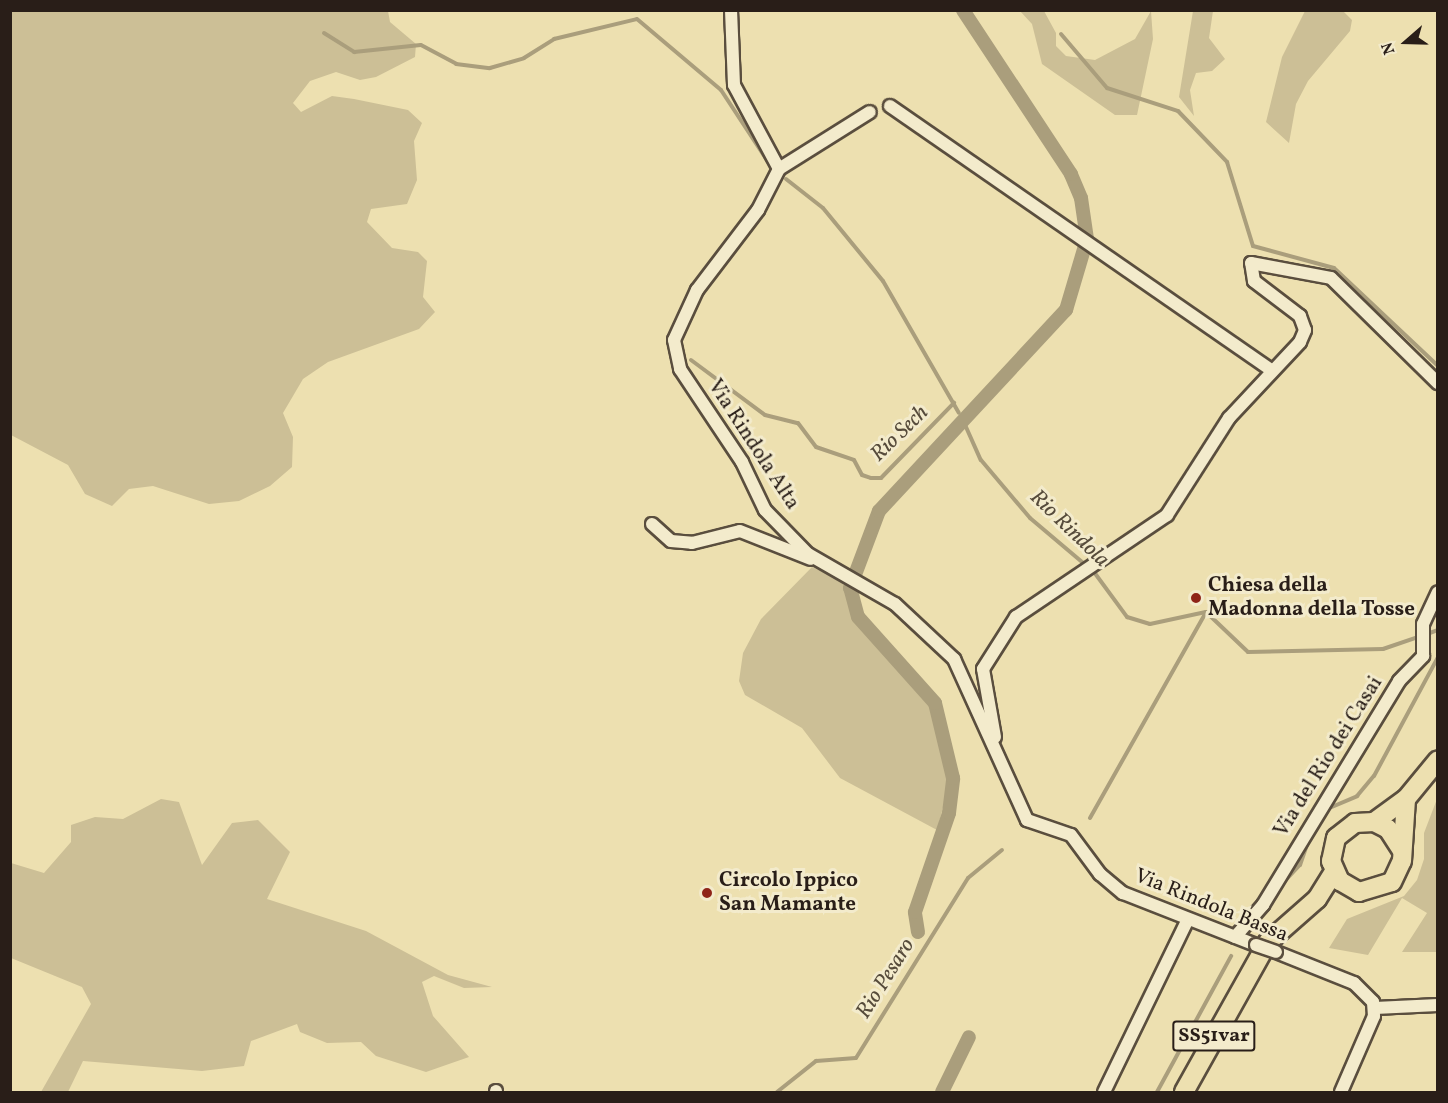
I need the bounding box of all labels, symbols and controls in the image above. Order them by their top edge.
north arrow [1376,12,1436,72]
text: N [1377,39,1401,57]
street label: Via Rindola Alta [702,375,804,515]
water label: Rio Sech [866,400,934,468]
water label: Rio Rindola [1024,485,1114,573]
place label: Chiesa della Madonna della Tosse [1208,573,1415,623]
marker: Chiesa della Madonna della Tosse [1189,591,1203,605]
street label: Via del Rio dei Casai [1269,672,1389,842]
street label: Via Rindola Bassa [1131,864,1291,948]
place label: Circolo Ippico San Mamante [719,868,858,918]
marker: Circolo Ippico San Mamante [700,886,714,900]
water label: Rio Pesaro [851,934,921,1024]
road number: SS51var [1172,1019,1256,1053]

